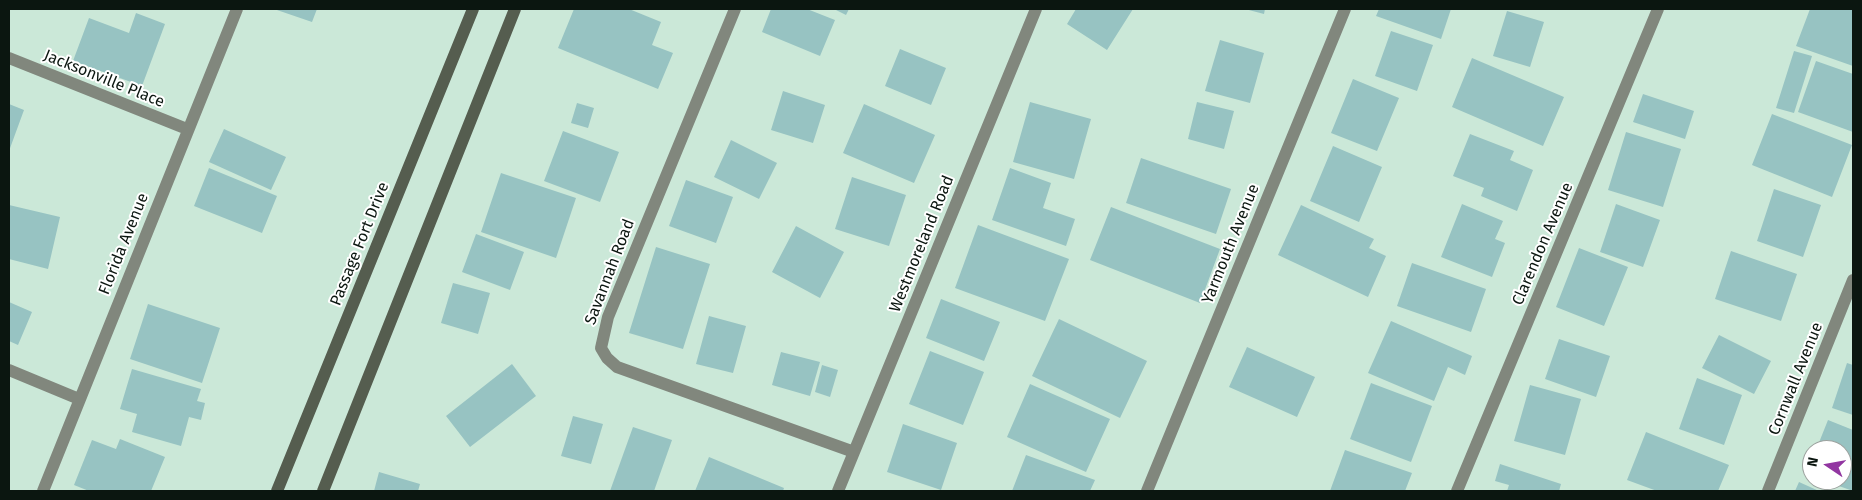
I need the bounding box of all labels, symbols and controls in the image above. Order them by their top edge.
street label: Jacksonville Place [41,46,167,112]
street label: Westmoreland Road [886,173,958,315]
street label: Passage Fort Drive [326,179,394,309]
street label: Clarendon Avenue [1508,180,1578,308]
street label: Yarmouth Avenue [1198,181,1264,307]
street label: Florida Avenue [95,190,153,298]
street label: Savannah Road [581,217,639,327]
street label: Cornwall Avenue [1765,320,1827,438]
north arrow [1802,440,1852,490]
text: N [1804,456,1822,468]

